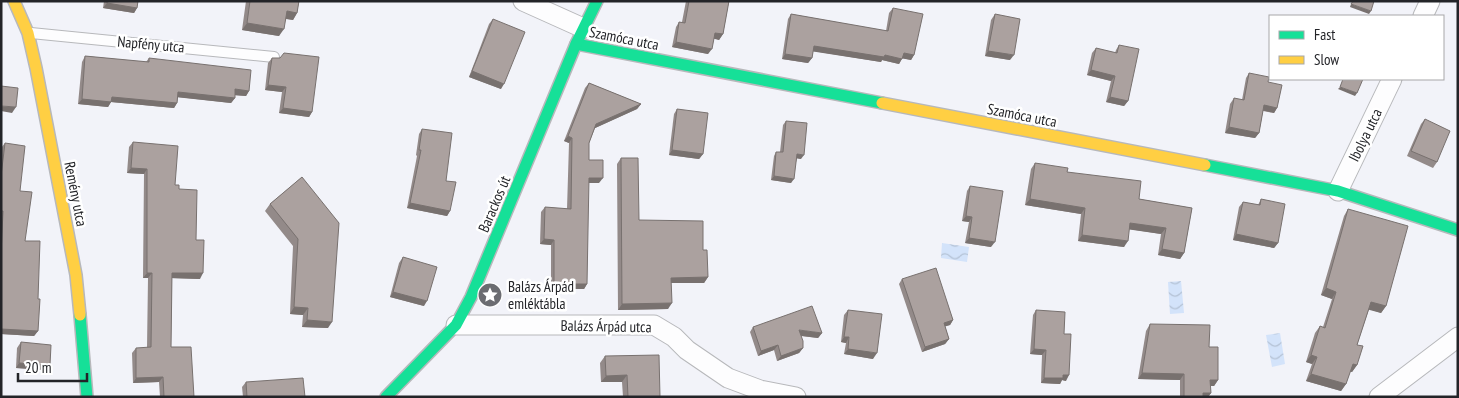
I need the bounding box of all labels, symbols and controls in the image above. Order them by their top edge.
legend [1269,15,1444,80]
street label: Szamóca utca [588,22,660,54]
text: Fast [1314,25,1335,44]
street label: Napfény utca [117,32,185,56]
text: Slow [1314,50,1339,69]
street label: Szamóca utca [986,99,1058,131]
street label: Ibolya utca [1344,105,1386,165]
street label: Remény utca [60,160,92,228]
street label: Barackos út [474,173,514,235]
place label: Balázs Árpád emléktábla [508,277,574,313]
place icon: Balázs Árpád emléktábla [477,282,503,308]
street label: Balázs Árpád utca [560,316,652,336]
scale bar [18,350,86,382]
text: 20 m [25,358,51,377]

